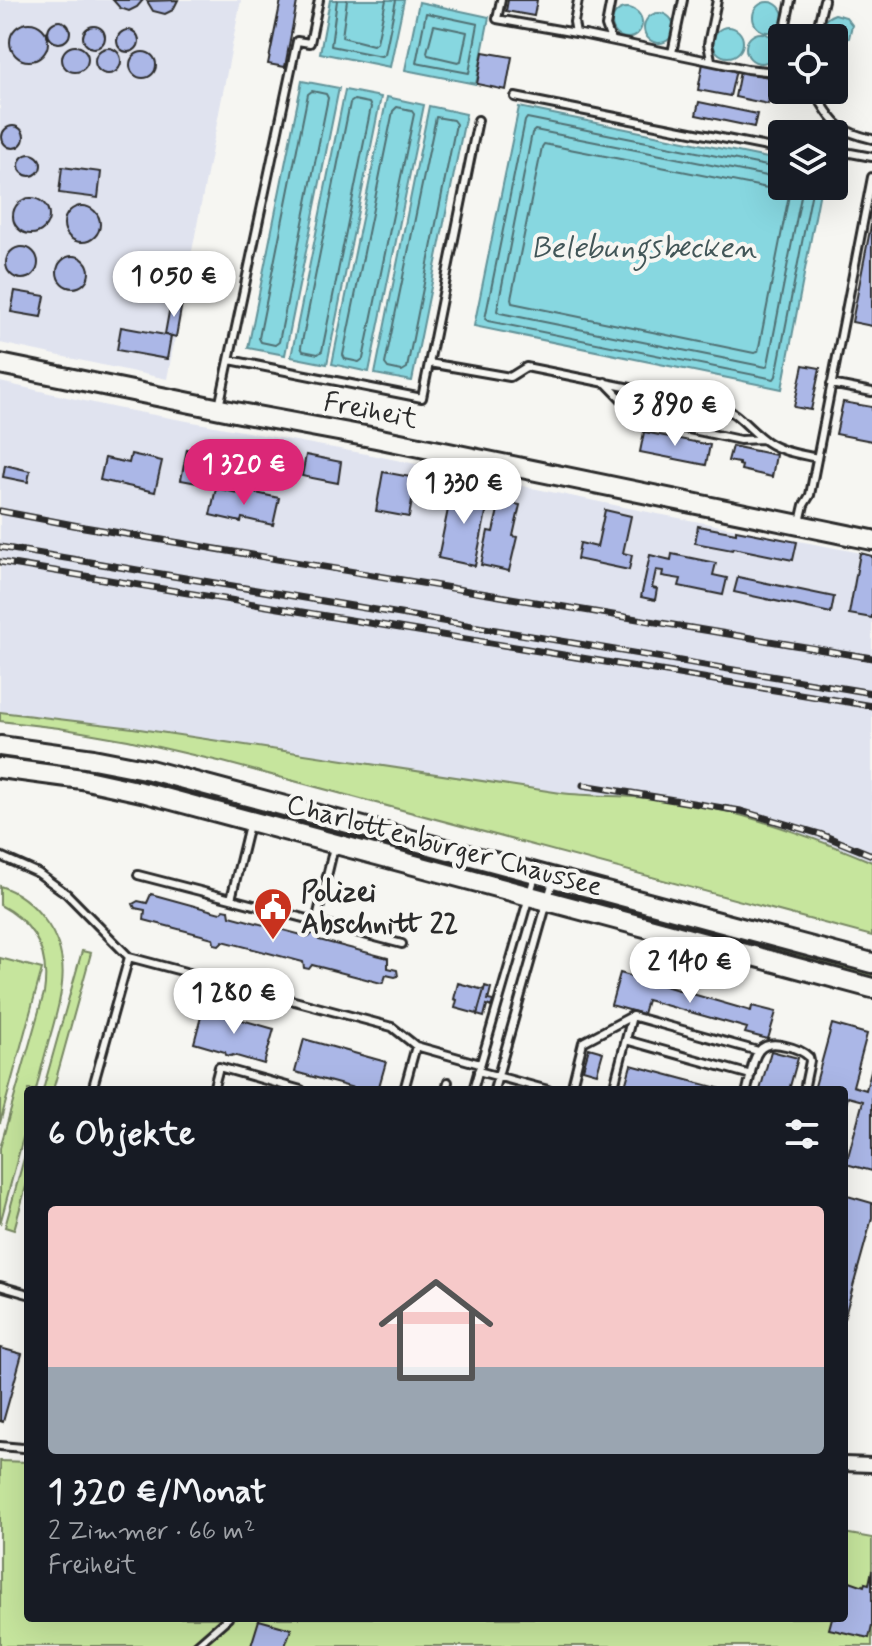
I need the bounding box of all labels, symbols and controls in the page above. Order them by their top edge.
map controls [768,24,848,200]
button: locate [768,24,848,104]
button: layers [768,120,848,200]
water label: Belebungsbecken [531,229,758,272]
pin: 1 050 € [100,251,248,319]
text: 1 050 € [131,260,217,294]
pin: 3 890 € [601,380,749,448]
street label: Freiheit [320,384,421,439]
text: 3 890 € [632,389,718,423]
pin: 1 320 € [170,439,318,507]
text: 1 320 € [202,448,286,482]
pin: 1 330 € [390,458,538,526]
text: 1 330 € [425,467,503,501]
street label: Charlottenburger Chaussee [282,786,606,906]
place label: Polizei Abschnitt 22 [301,875,458,944]
public building icon: Polizei Abschnitt 22 [252,886,294,941]
pin: 2 140 € [616,937,764,1005]
text: 2 140 € [648,946,732,980]
pin: 1 280 € [160,968,308,1036]
text: 1 280 € [191,977,277,1011]
text: 6 Objekte [48,1112,195,1157]
icon: filters [780,1112,824,1156]
icon: home [364,1258,508,1402]
text: 1 320 €/Monat [48,1470,266,1515]
text: 2 Zimmer · 66 m² [48,1515,255,1549]
text: Freiheit [48,1549,136,1583]

